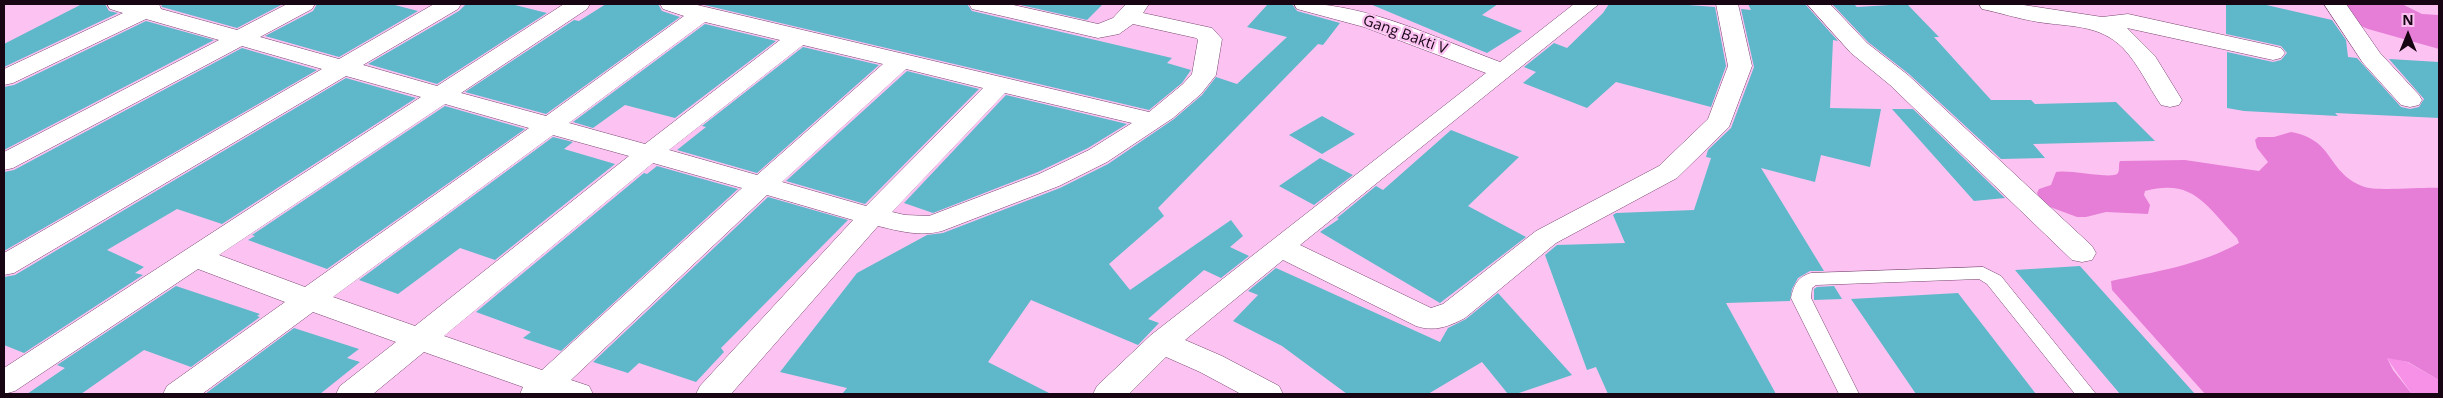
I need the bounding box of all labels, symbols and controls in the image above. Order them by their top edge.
north arrow [2383,10,2433,60]
text: N [2402,10,2414,29]
street label: Gang Bakti V [1360,11,1450,59]

